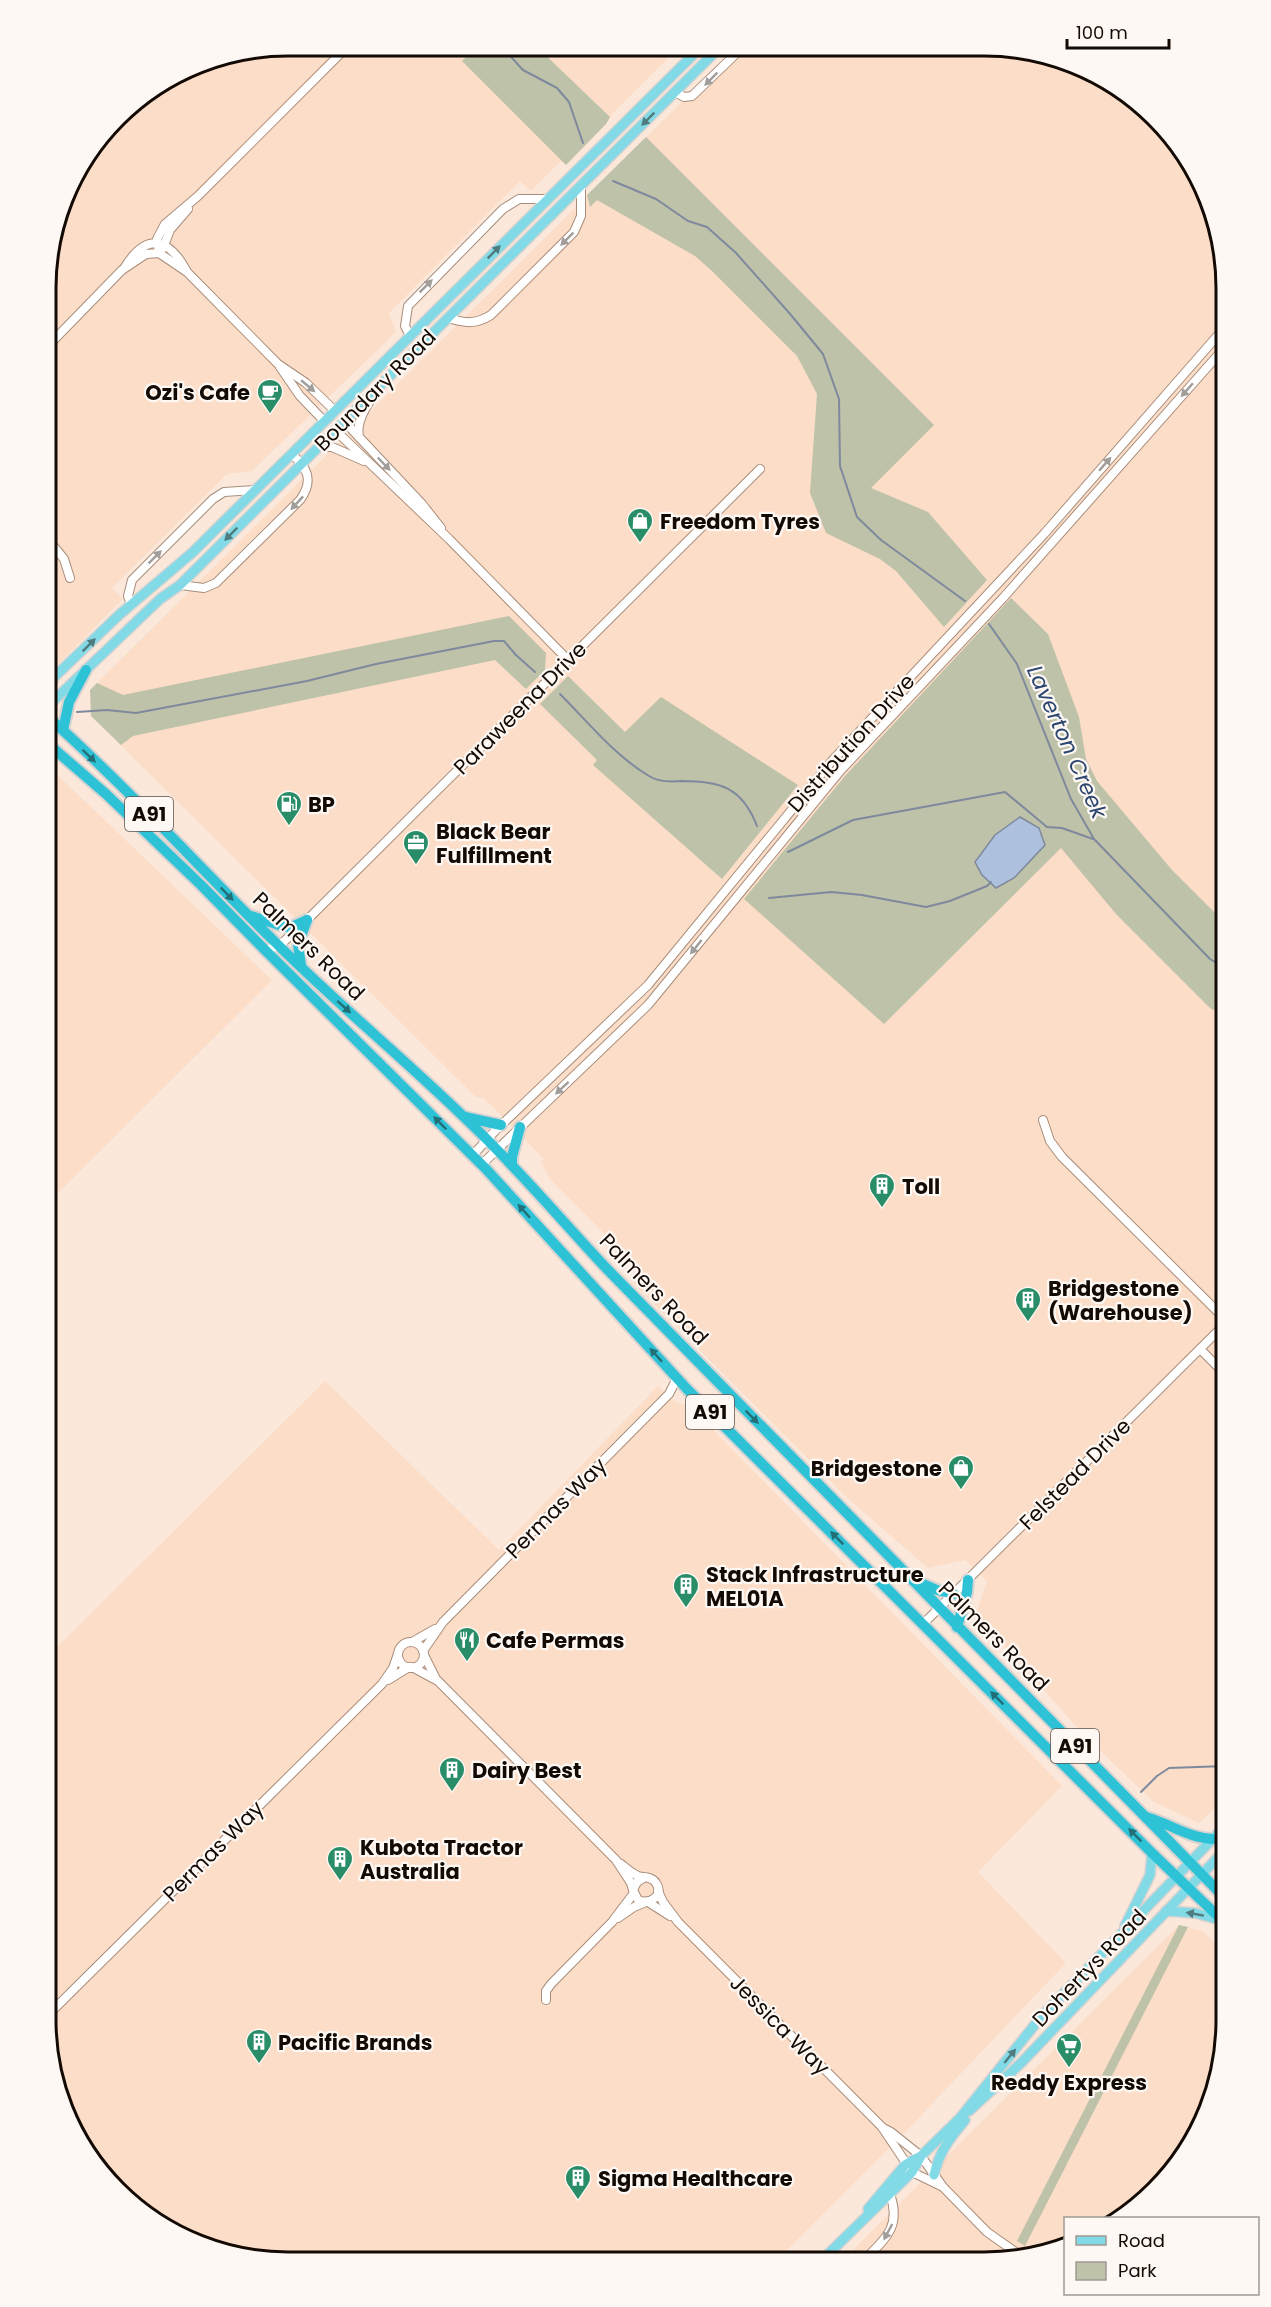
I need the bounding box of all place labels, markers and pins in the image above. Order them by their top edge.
cafe icon: Ozi's Cafe [255,377,285,415]
place label: Ozi's Cafe [145,378,250,407]
shop icon: Freedom Tyres [625,506,655,544]
place label: Freedom Tyres [660,507,820,536]
fuel station icon: BP [274,789,304,827]
place label: BP [308,790,335,819]
place label: Black Bear Fulfillment [436,817,552,870]
office icon: Black Bear Fulfillment [401,828,431,866]
building icon: Toll [867,1171,897,1209]
place label: Toll [902,1172,940,1201]
place label: Bridgestone (Warehouse) [1048,1274,1193,1327]
building icon: Bridgestone (Warehouse) [1013,1285,1043,1323]
shop icon: Bridgestone [946,1453,976,1491]
place label: Bridgestone [811,1454,942,1483]
place label: Stack Infrastructure MEL01A [706,1560,924,1613]
building icon: Stack Infrastructure MEL01A [671,1571,701,1609]
restaurant icon: Cafe Permas [452,1625,482,1663]
place label: Cafe Permas [486,1626,624,1655]
building icon: Dairy Best [437,1755,467,1793]
place label: Dairy Best [472,1756,581,1785]
place label: Kubota Tractor Australia [360,1833,523,1886]
building icon: Kubota Tractor Australia [325,1844,355,1882]
building icon: Pacific Brands [244,2027,274,2065]
place label: Pacific Brands [278,2028,432,2057]
supermarket icon: Reddy Express [1054,2031,1084,2069]
place label: Reddy Express [991,2068,1147,2097]
building icon: Sigma Healthcare [563,2163,593,2201]
place label: Sigma Healthcare [598,2164,793,2193]

